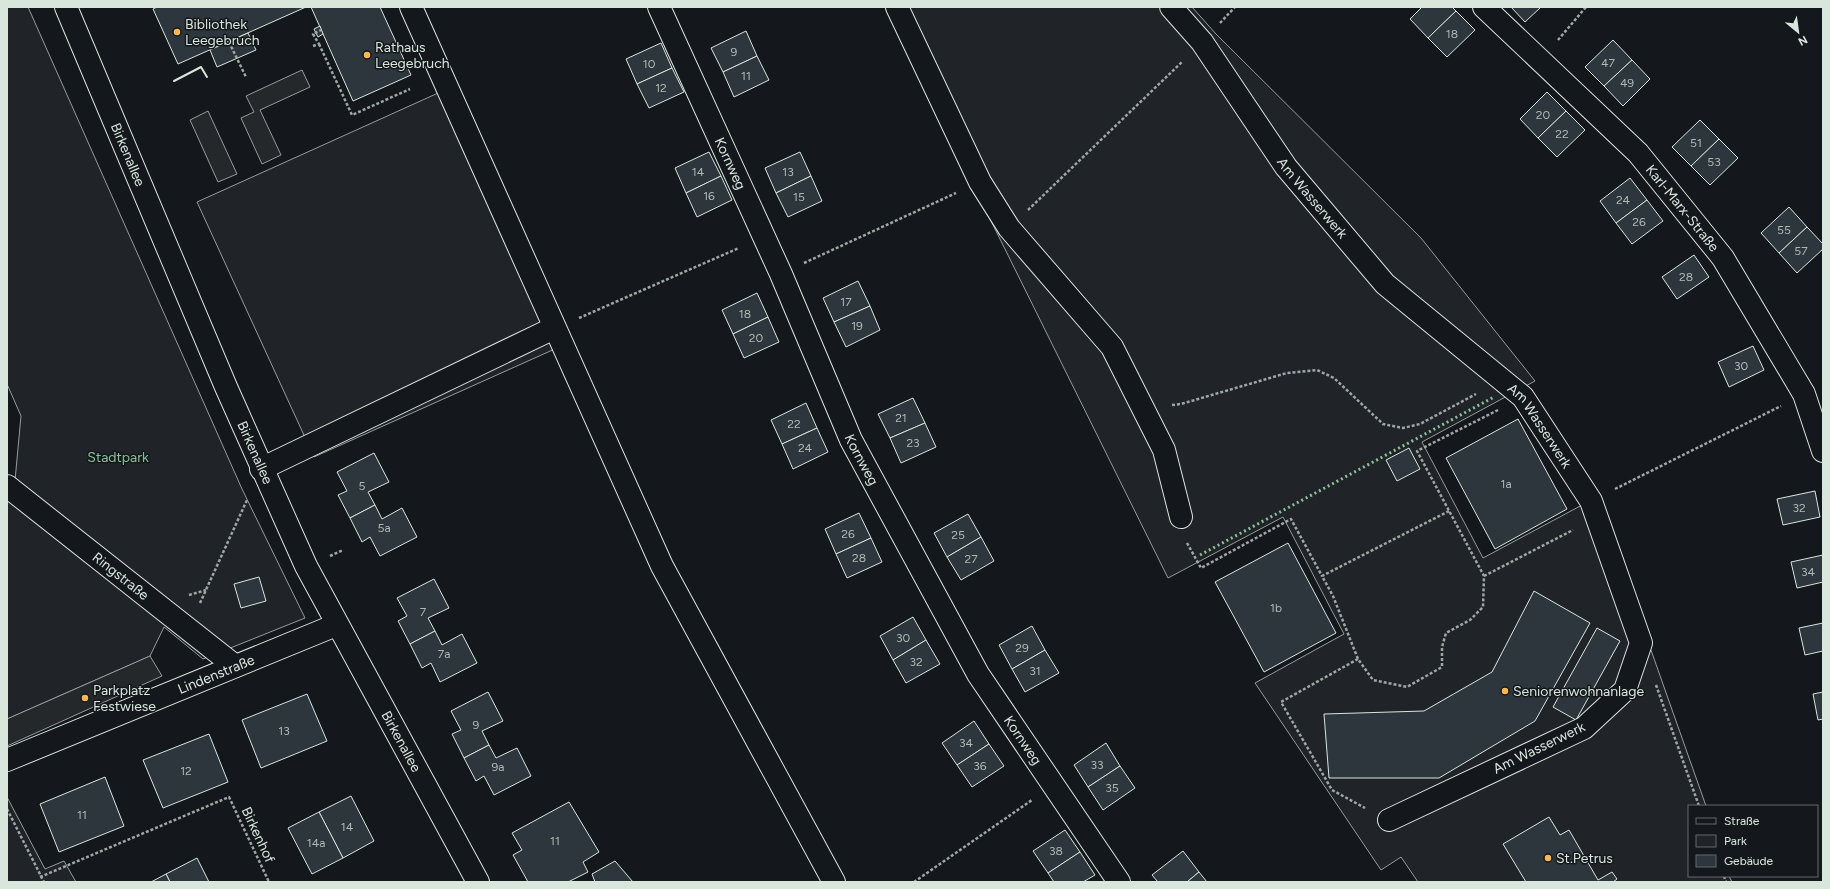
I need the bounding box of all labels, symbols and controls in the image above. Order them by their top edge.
north arrow [1778,12,1818,52]
place label: Bibliothek Leegebruch [185,16,260,49]
marker: Bibliothek Leegebruch [172,27,182,37]
house number: 18 [1446,27,1458,41]
text: N [1796,33,1809,48]
place label: Rathaus Leegebruch [375,39,450,72]
house number: 9 [731,45,738,59]
marker: Rathaus Leegebruch [362,50,372,60]
house number: 47 [1601,56,1615,70]
house number: 10 [643,57,656,71]
house number: 11 [741,69,751,83]
house number: 49 [1620,76,1634,90]
house number: 12 [655,81,667,95]
house number: 20 [1536,108,1551,122]
street label: Birkenallee [107,120,149,189]
house number: 22 [1555,127,1569,141]
street label: Kornweg [711,135,750,192]
house number: 51 [1690,136,1702,150]
street label: Am Wasserwerk [1274,154,1351,242]
house number: 53 [1707,155,1721,169]
street label: Karl-Marx-Straße [1642,161,1723,255]
house number: 14 [692,165,705,179]
house number: 13 [782,165,794,179]
house number: 16 [703,189,715,203]
house number: 15 [793,190,805,204]
house number: 24 [1616,193,1631,207]
house number: 26 [1632,215,1646,229]
house number: 55 [1777,223,1791,237]
house number: 57 [1794,244,1808,258]
house number: 28 [1679,270,1693,284]
house number: 17 [840,295,852,309]
house number: 18 [739,307,751,321]
house number: 19 [851,319,863,333]
house number: 20 [749,331,764,345]
house number: 30 [1734,359,1748,373]
street label: Am Wasserwerk [1504,380,1576,471]
house number: 21 [895,411,907,425]
house number: 22 [787,417,801,431]
street label: Birkenallee [234,418,277,487]
street label: Kornweg [841,432,882,488]
house number: 23 [906,436,920,450]
house number: 24 [798,441,813,455]
park label: Stadtpark [87,449,149,466]
house number: 1a [1500,477,1512,491]
house number: 5 [359,479,366,493]
house number: 32 [1792,501,1806,515]
house number: 5a [377,521,391,535]
house number: 26 [841,527,855,541]
house number: 25 [951,528,965,542]
street label: Ringstraße [89,548,153,604]
house number: 28 [852,551,866,565]
house number: 27 [964,552,978,566]
house number: 34 [1801,565,1816,579]
house number: 1b [1270,601,1282,615]
house number: 7 [420,605,427,619]
house number: 30 [896,631,910,645]
house number: 29 [1015,641,1029,655]
house number: 7a [438,647,450,661]
street label: Lindenstraße [175,651,257,698]
house number: 32 [909,655,923,669]
house number: 31 [1029,664,1041,678]
place label: Parkplatz Festwiese [93,682,156,715]
place label: Seniorenwohnanlage [1513,683,1644,700]
marker: Seniorenwohnanlage [1500,686,1510,696]
marker: Parkplatz Festwiese [80,693,90,703]
street label: Birkenallee [378,708,425,775]
street label: Kornweg [1000,712,1046,768]
house number: 9 [473,718,480,732]
street label: Am Wasserwerk [1490,718,1588,778]
house number: 13 [278,724,290,738]
house number: 34 [959,736,974,750]
house number: 33 [1090,758,1104,772]
house number: 36 [973,759,987,773]
house number: 9a [492,760,504,774]
house number: 12 [180,764,192,778]
house number: 35 [1105,781,1119,795]
street label: Birkenhof [238,804,279,866]
legend [1688,805,1818,877]
house number: 11 [77,808,87,822]
text: Straße [1724,814,1760,828]
house number: 14 [341,820,354,834]
house number: 11 [550,834,560,848]
text: Park [1724,834,1747,848]
house number: 14a [307,836,325,850]
house number: 38 [1049,844,1063,858]
place label: St.Petrus [1556,850,1613,867]
marker: St.Petrus [1543,853,1553,863]
text: Gebäude [1724,854,1774,868]

